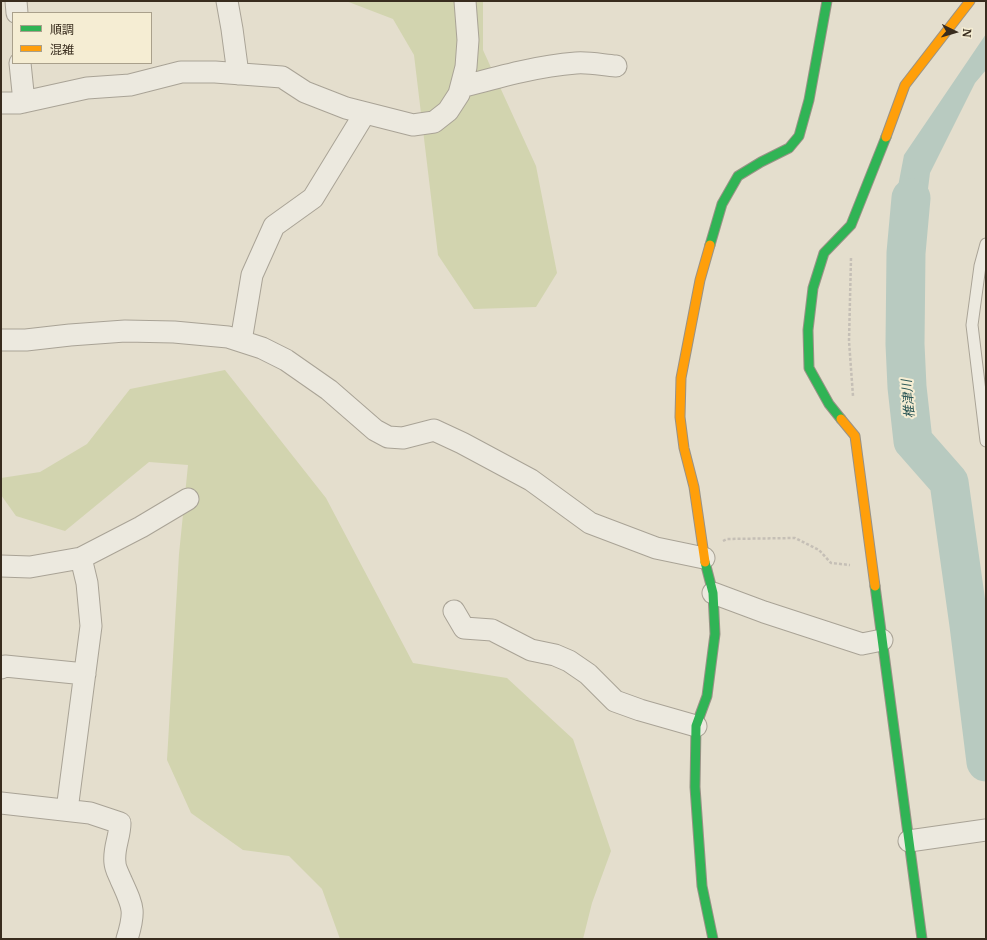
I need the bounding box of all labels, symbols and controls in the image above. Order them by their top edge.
legend [12,12,152,64]
north arrow [935,12,975,52]
text: 順調 [50,22,74,37]
text: N [960,28,974,38]
text: 混雑 [50,42,74,57]
water label: 椎津川 [900,379,918,419]

